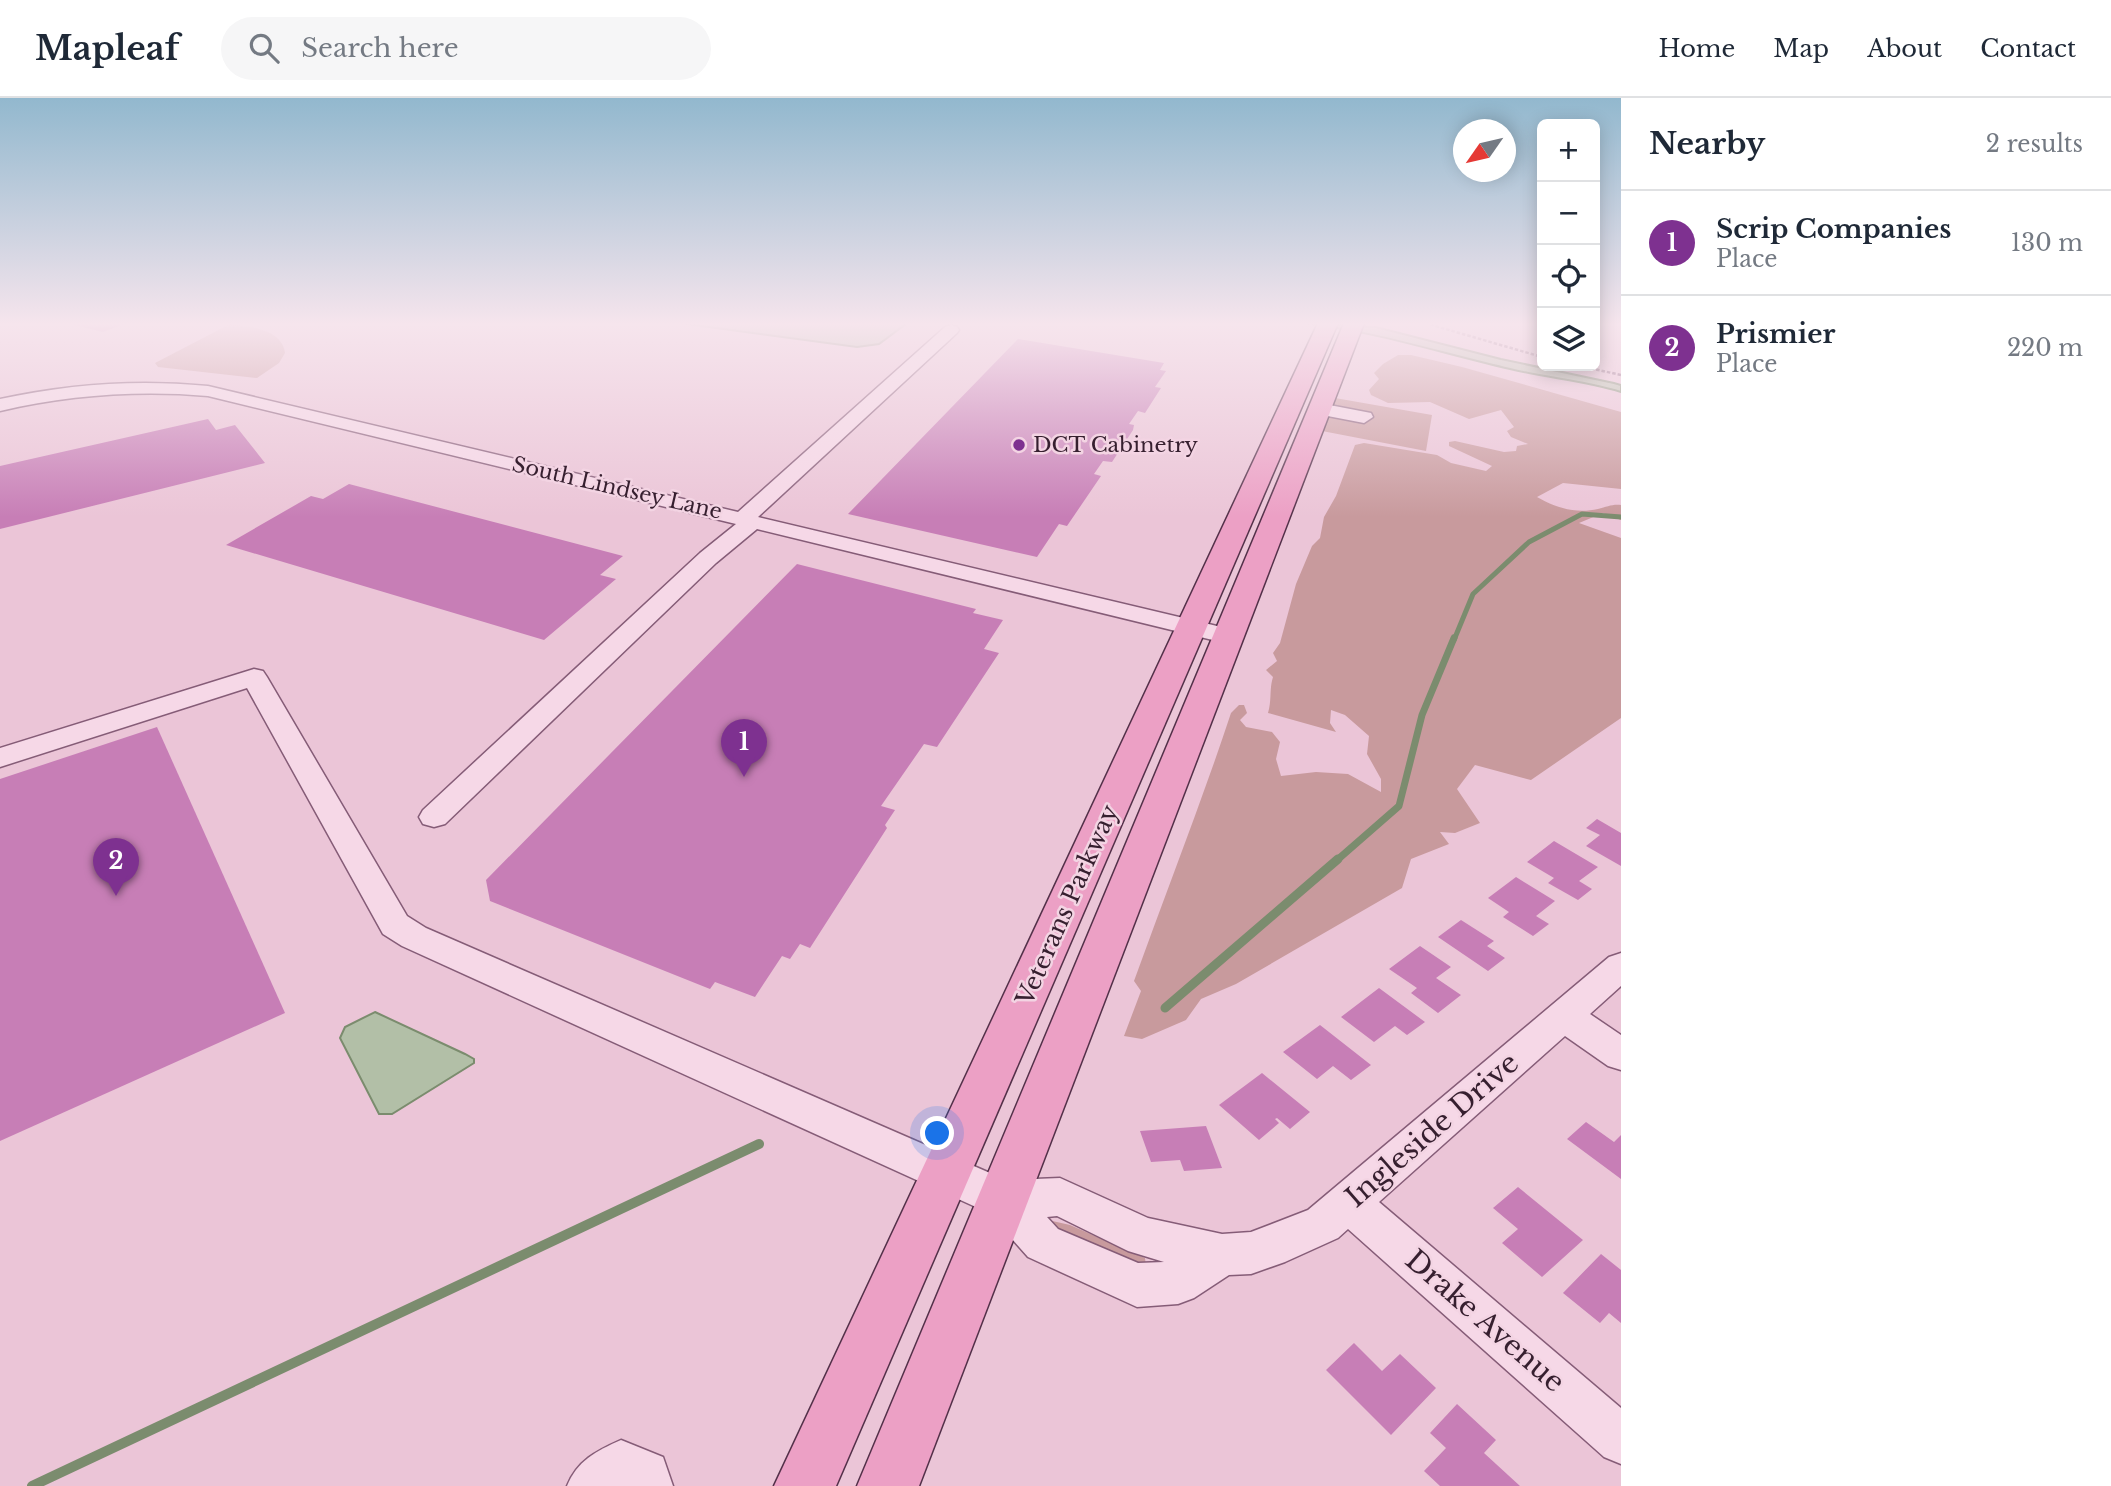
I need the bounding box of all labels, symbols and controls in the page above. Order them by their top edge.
search box [221,17,711,80]
text: Mapleaf [35,28,179,69]
icon: search [245,29,283,67]
text: Search here [301,32,459,64]
text: Home [1659,34,1735,63]
text: Map [1773,34,1829,63]
text: About [1867,34,1942,63]
text: Contact [1980,34,2076,63]
north arrow [1453,119,1516,182]
map controls [1537,119,1600,371]
button: + [1537,119,1600,182]
text: Nearby [1649,125,1765,162]
text: 2 results [1986,130,2083,158]
button: − [1537,182,1600,245]
text: Scrip Companies [1716,213,1951,245]
text: 1 [1667,229,1677,257]
text: 130 m [2011,229,2083,257]
button: locate [1537,245,1600,308]
text: Place [1716,245,1778,273]
button: layers [1537,308,1600,371]
text: Prismier [1716,318,1835,350]
text: 2 [1665,334,1679,362]
text: 220 m [2007,334,2083,362]
text: Place [1716,350,1778,378]
place label: DCT Cabinetry [1033,432,1198,458]
marker: DCT Cabinetry [1011,437,1027,453]
street label: South Lindsey Lane [510,451,724,525]
pin: 1 [721,719,767,777]
street label: Veterans Parkway [1009,800,1125,1011]
pin: 2 [93,838,139,896]
street label: Ingleside Drive [1338,1045,1526,1215]
your location [920,1116,954,1150]
street label: Drake Avenue [1398,1242,1572,1400]

